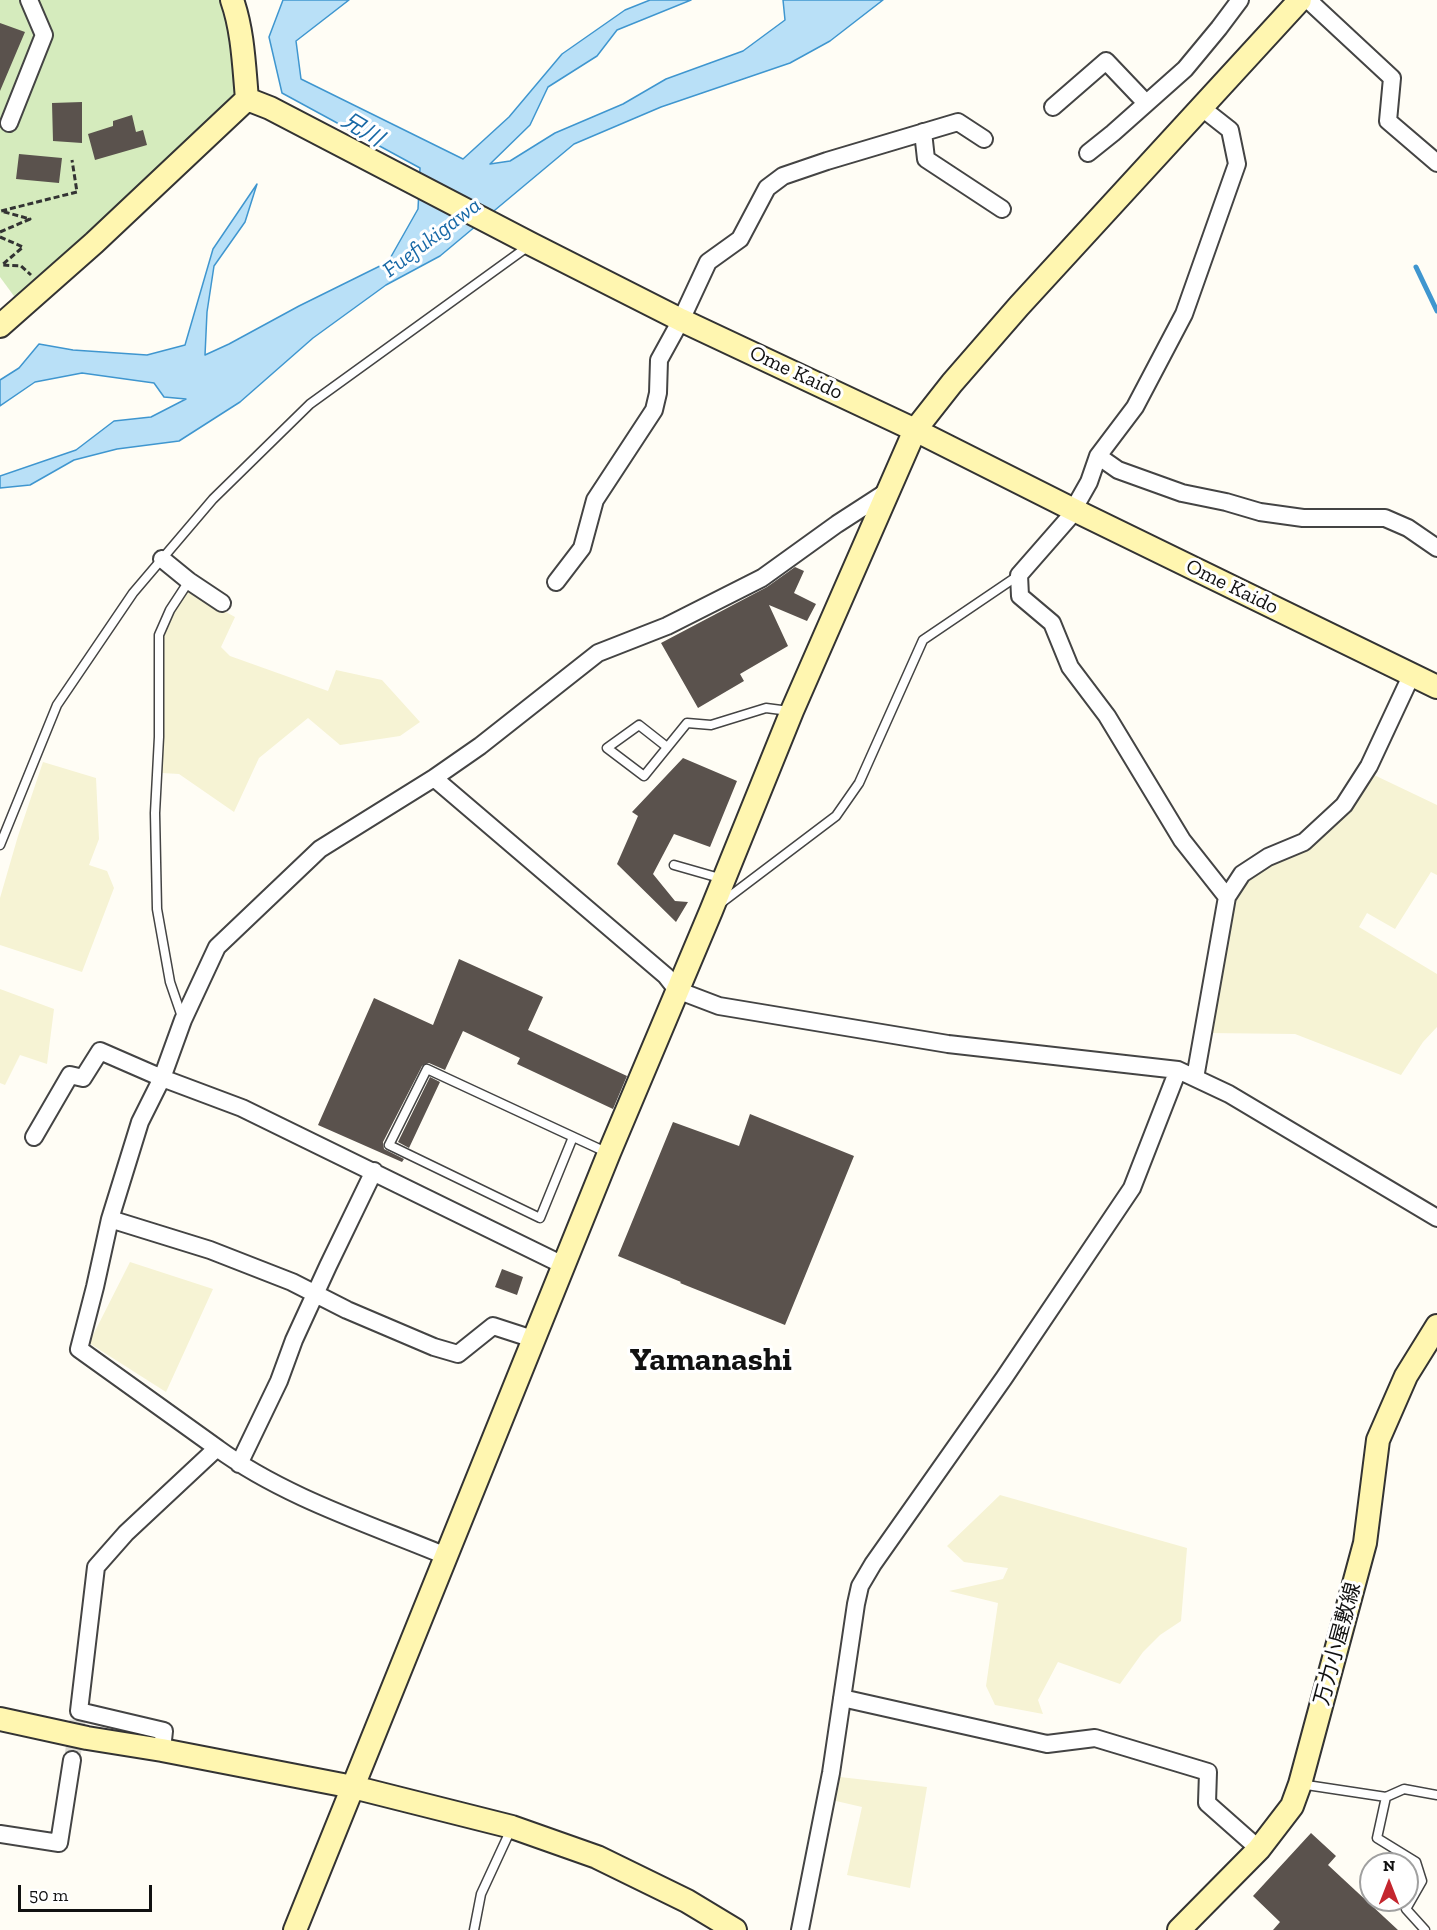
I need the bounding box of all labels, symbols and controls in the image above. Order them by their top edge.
water label: 兄川 [336,107,388,153]
water label: Fuefukigawa [378,193,486,283]
street label: Ome Kaido [745,340,847,406]
street label: Ome Kaido [1182,554,1282,620]
district label: Yamanashi [630,1341,792,1381]
street label: 万力小屋敷線 [1310,1580,1366,1708]
north arrow [1359,1852,1419,1912]
text: N [1383,1856,1395,1875]
scale bar [21,1873,154,1911]
text: 50 m [29,1884,68,1906]

